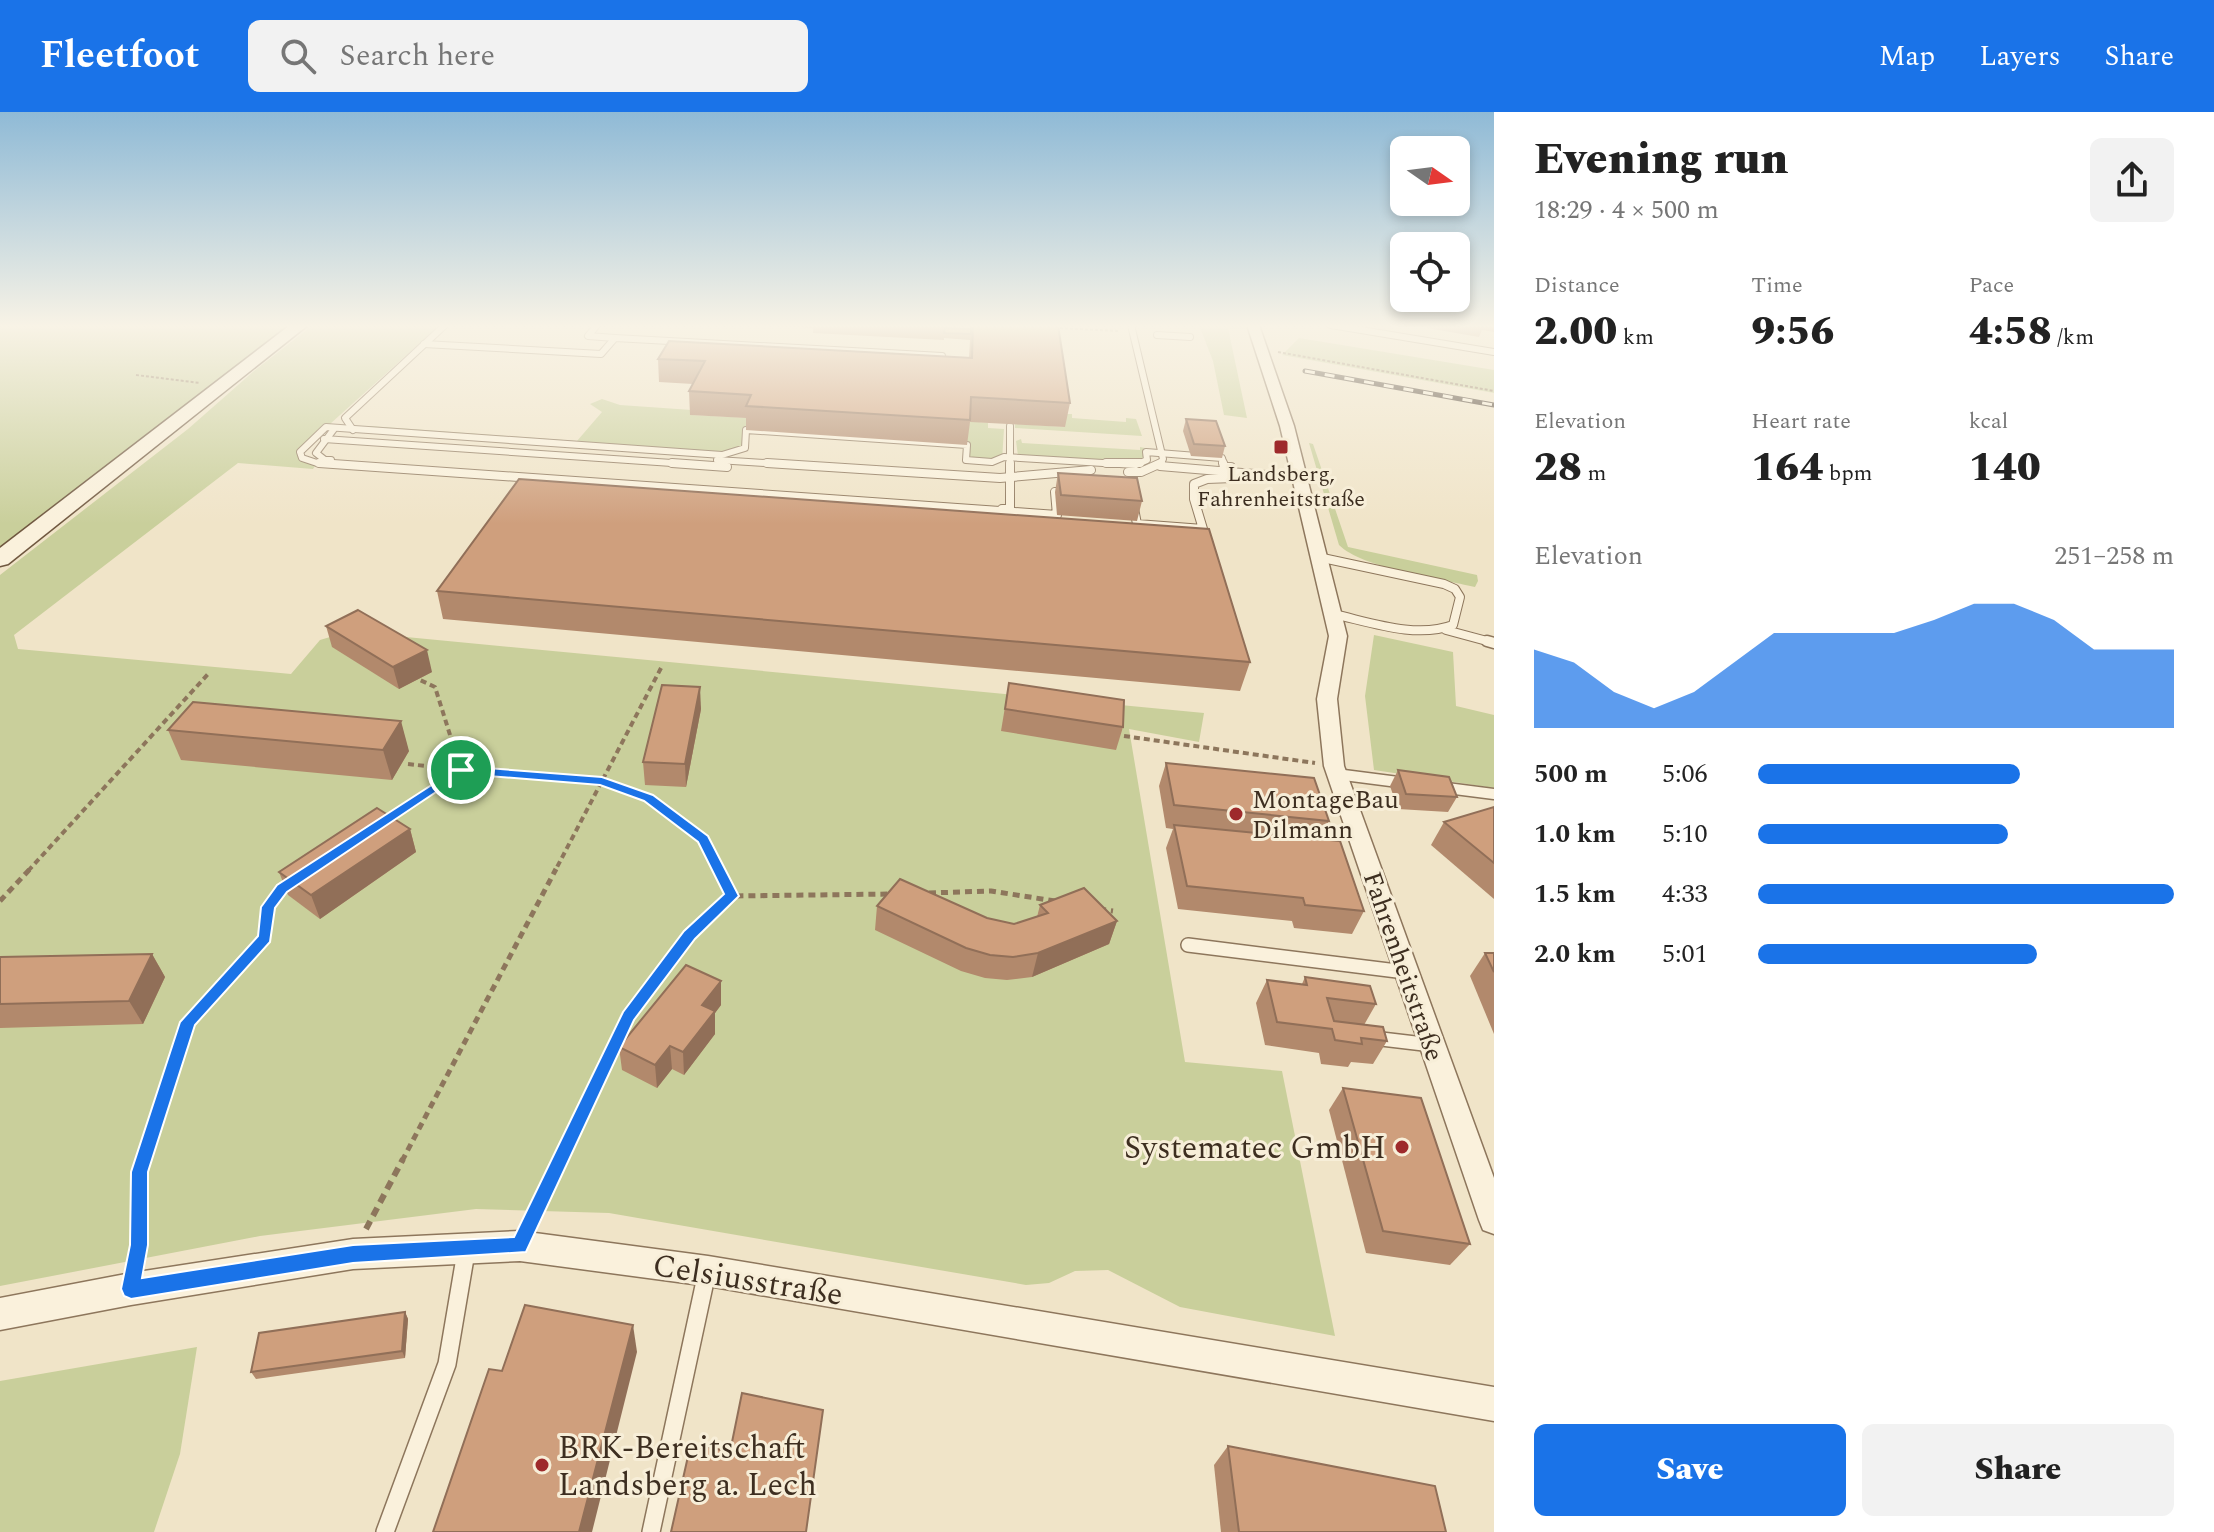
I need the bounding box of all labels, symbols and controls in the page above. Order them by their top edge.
search box [248,20,808,92]
text: Fleetfoot [40,27,200,85]
text: Search here [340,33,495,79]
icon: search [276,34,320,78]
text: Map [1879,35,1935,78]
text: Layers [1979,35,2061,78]
text: Share [2105,35,2174,78]
text: Evening run [1534,126,1789,193]
north arrow [1390,136,1470,216]
map controls [1390,136,1470,312]
button: share [2090,138,2174,222]
text: 18:29 · 4 × 500 m [1534,190,1719,230]
button: locate [1390,232,1470,312]
text: Distance [1534,269,1620,302]
text: Time [1751,269,1803,302]
text: Pace [1969,269,2014,302]
text: 2.00 [1534,302,1617,363]
text: 9:56 [1751,302,1835,363]
text: 4:58 [1969,302,2052,363]
text: km [1617,321,1654,354]
text: /km [2052,321,2094,354]
text: Elevation [1534,405,1626,438]
text: Heart rate [1751,405,1851,438]
text: kcal [1969,405,2008,438]
marker: Landsberg, Fahrenheitstraße [1272,438,1290,456]
text: 28 [1534,438,1582,499]
text: 164 [1751,438,1823,499]
text: 140 [1969,438,2041,499]
text: m [1582,457,1606,490]
text: bpm [1823,457,1873,490]
place label: Landsberg, Fahrenheitstraße [1197,458,1365,516]
text: Elevation [1534,536,1643,576]
text: 251–258 m [2054,536,2174,576]
pin [427,736,495,804]
icon: arrive [439,748,483,792]
text: 500 m [1534,754,1608,794]
text: 5:06 [1662,754,1708,794]
place label: MontageBau Dilmann [1252,780,1399,850]
marker: MontageBau Dilmann [1227,805,1245,823]
text: 1.0 km [1534,814,1616,854]
text: 5:10 [1662,814,1708,854]
street label: Fahrenheitstraße [1352,866,1454,1067]
text: 1.5 km [1534,874,1616,914]
text: 4:33 [1662,874,1708,914]
text: 2.0 km [1534,934,1616,974]
text: 5:01 [1662,934,1708,974]
place label: Systematec GmbH [1124,1124,1386,1173]
marker: Systematec GmbH [1393,1138,1411,1156]
street label: Celsiusstraße [649,1241,846,1320]
place label: BRK-Bereitschaft Landsberg a. Lech [558,1424,817,1510]
button: Save [1534,1424,1846,1516]
button: Share [1862,1424,2174,1516]
marker: BRK-Bereitschaft Landsberg a. Lech [533,1456,551,1474]

